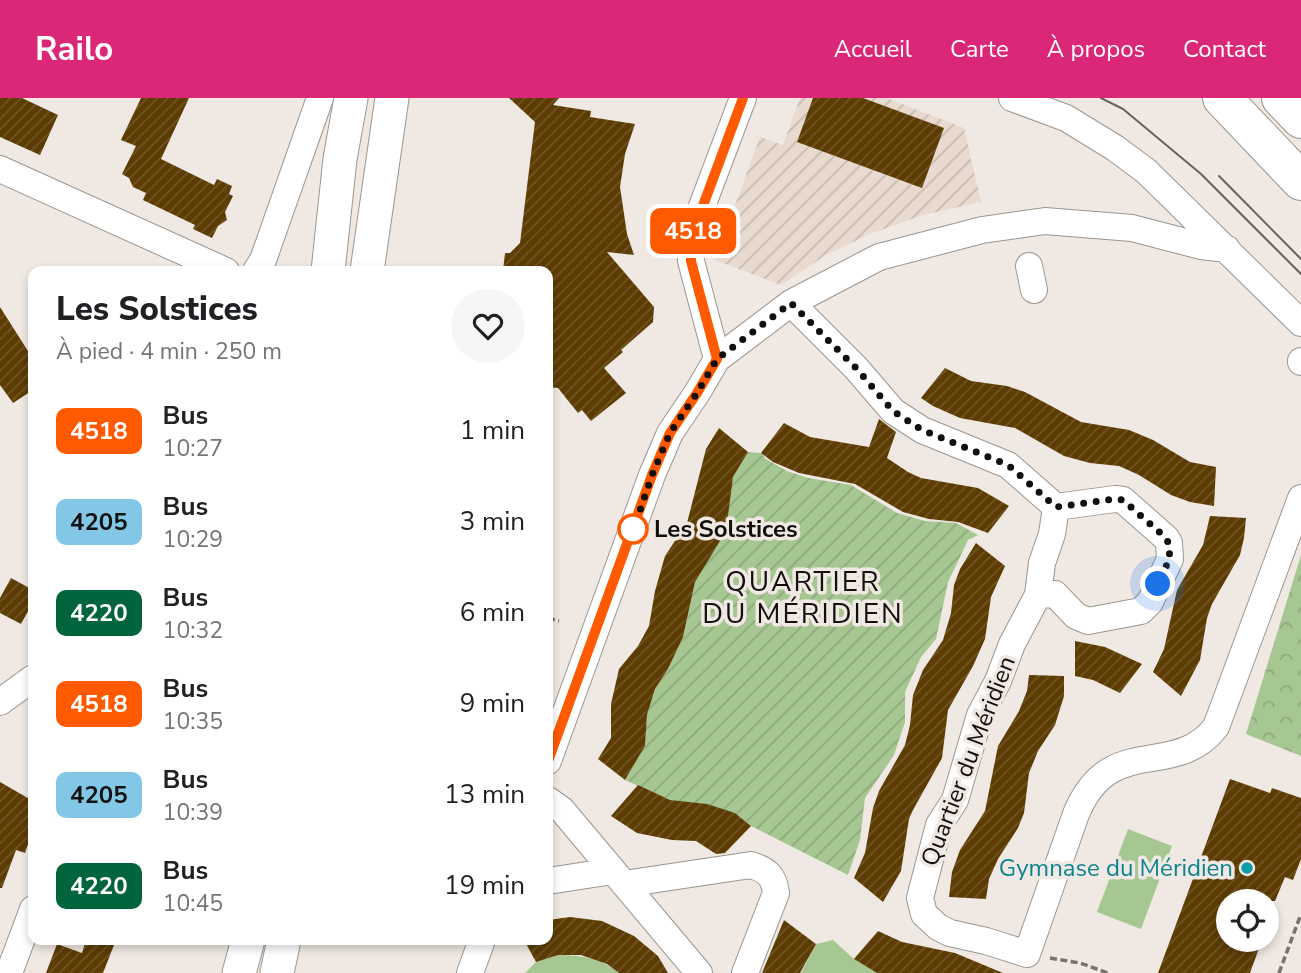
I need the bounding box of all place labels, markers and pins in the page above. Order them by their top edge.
place label: Les Solstices [654,513,798,545]
marker: Les Solstices [618,514,648,544]
place label: Gymnase du Méridien [999,852,1233,884]
marker: Gymnase du Méridien [1239,860,1255,876]

